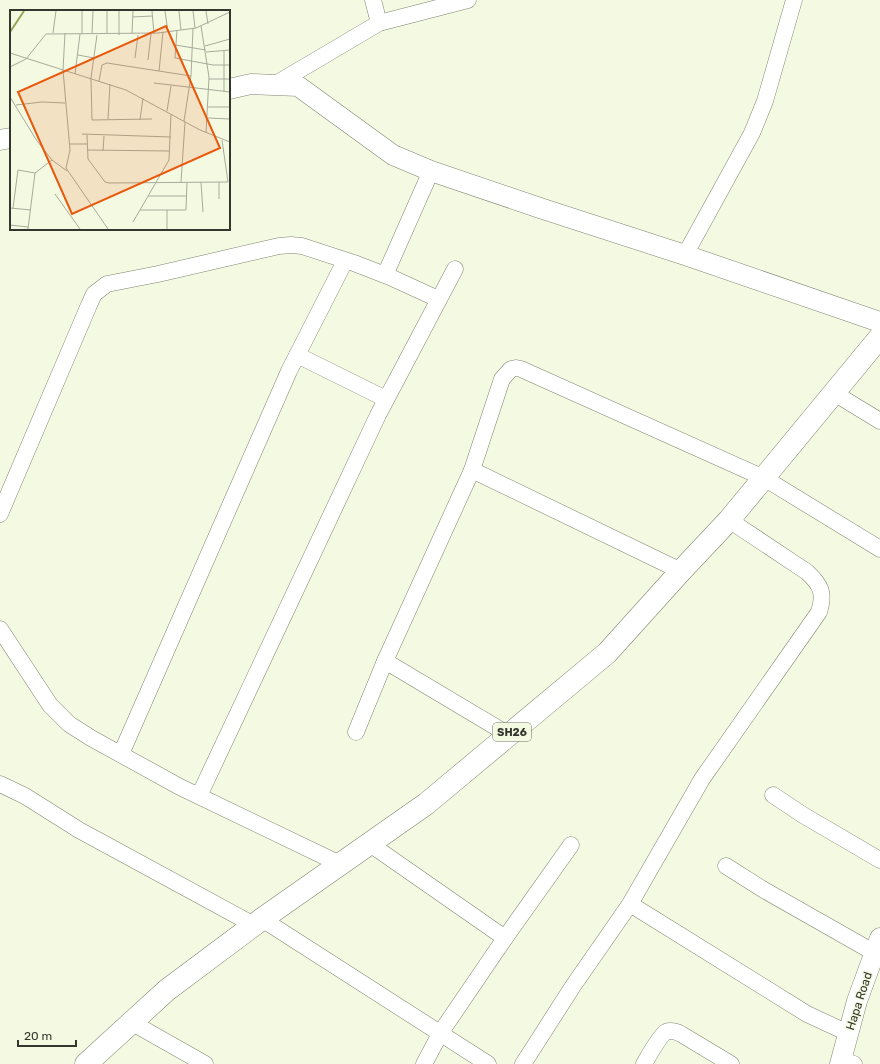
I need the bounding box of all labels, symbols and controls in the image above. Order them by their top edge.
inset map [10,10,230,230]
road number: SH26 [493,723,531,741]
street label: Hapa Road [843,970,875,1032]
scale bar [18,1022,76,1048]
text: 20 m [24,1029,52,1043]

